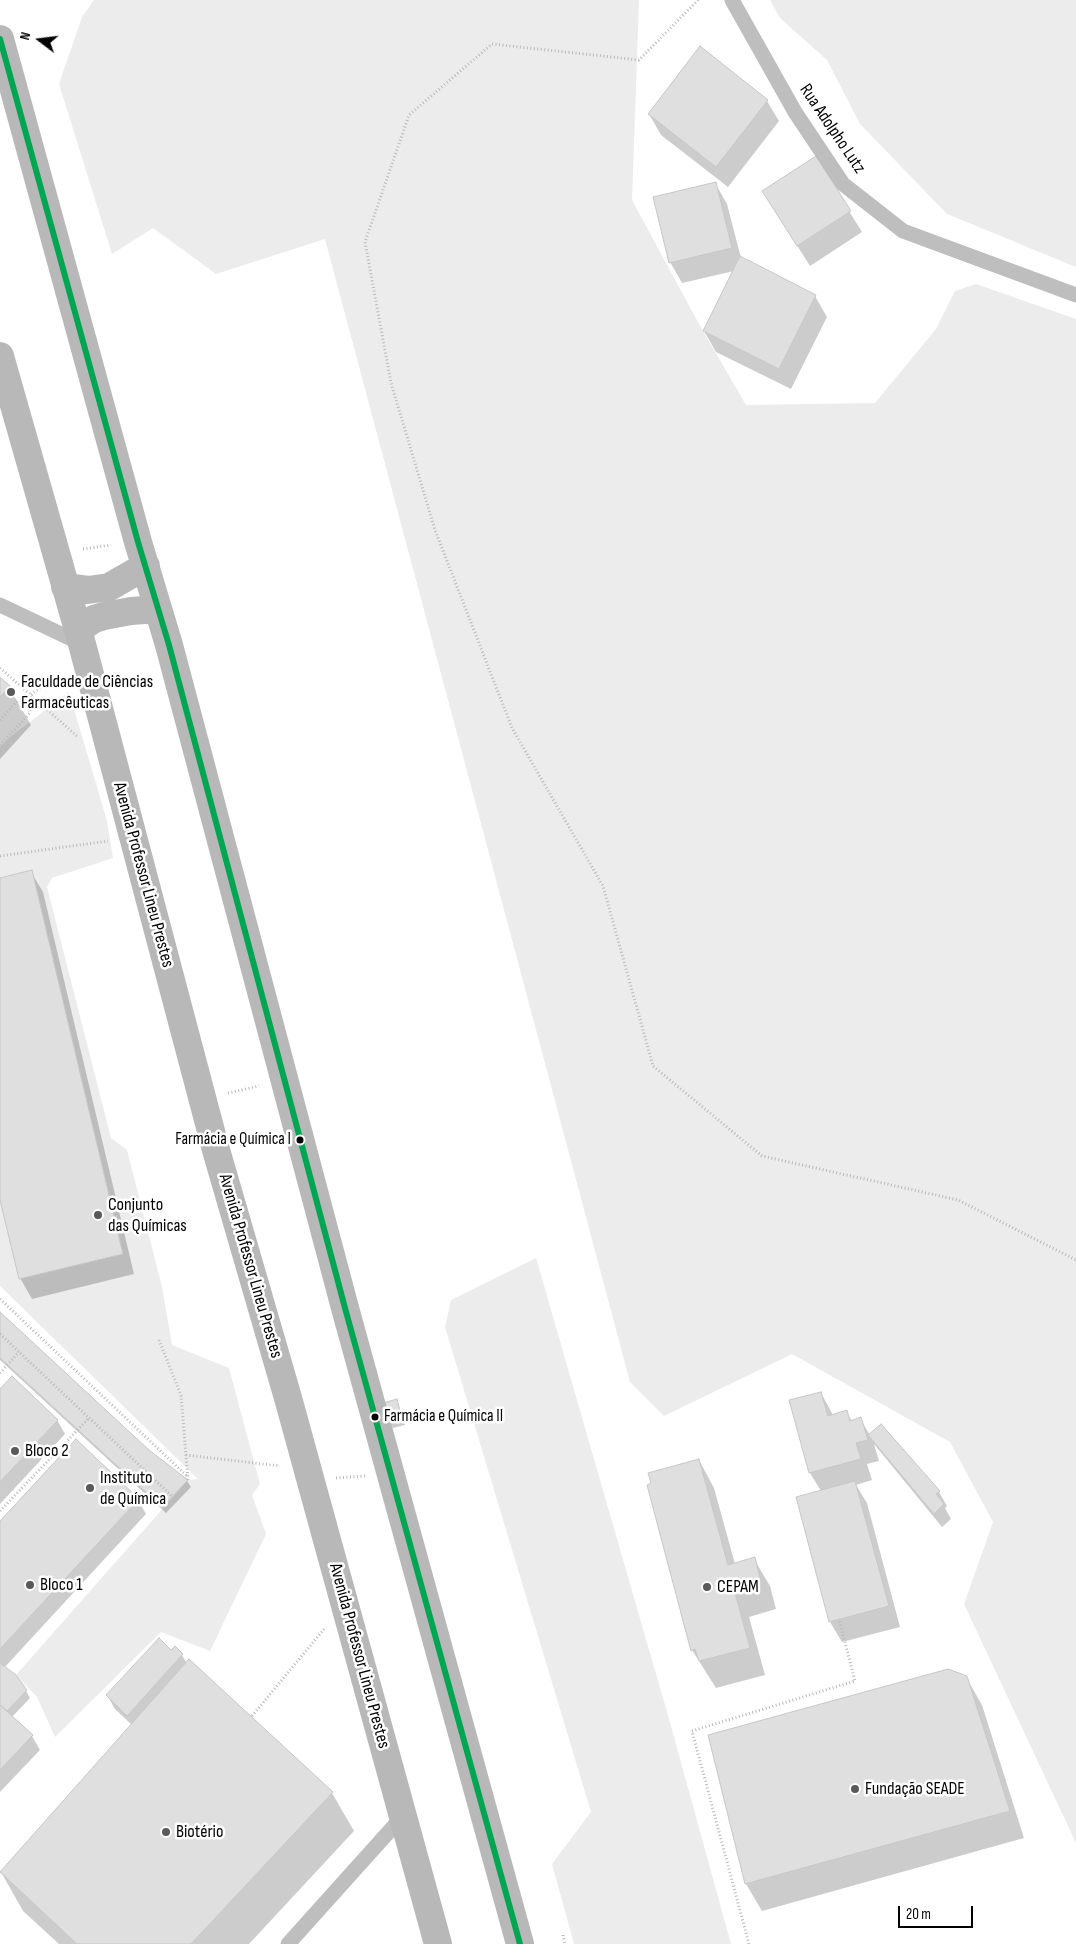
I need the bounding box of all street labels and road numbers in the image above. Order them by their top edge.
street label: Rua Adolpho Lutz [794,80,870,178]
street label: Avenida Professor Lineu Prestes [108,780,178,970]
street label: Avenida Professor Lineu Prestes [213,1171,287,1361]
street label: Avenida Professor Lineu Prestes [324,1561,394,1751]

